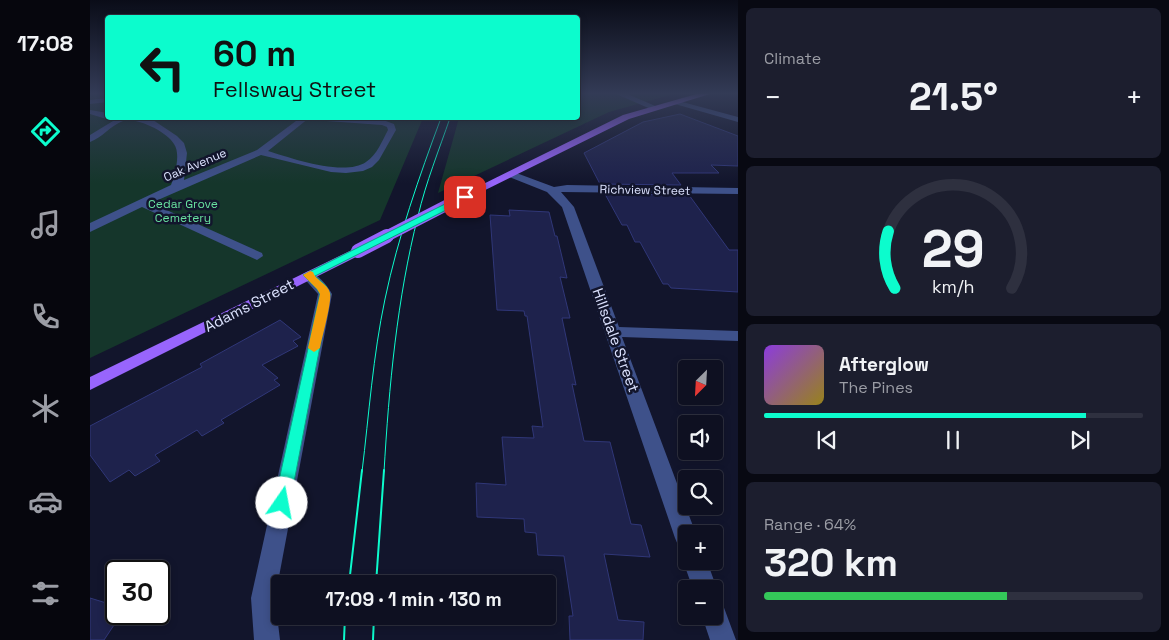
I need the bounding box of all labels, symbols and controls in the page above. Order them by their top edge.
text: 17:08 [17,29,73,57]
text: 60 m [213,32,296,76]
icon: left [130,35,195,100]
text: Climate [764,48,821,69]
text: 21.5° [909,73,998,121]
text: Fellsway Street [213,75,376,103]
text: − [764,79,781,115]
text: + [1126,79,1143,115]
icon: directions [28,114,63,149]
street label: Oak Avenue [161,145,229,185]
pin [444,176,486,218]
street label: Richview Street [600,181,690,199]
icon: arrive [451,183,479,211]
park label: Cedar Grove Cemetery [148,196,218,226]
icon: music [28,207,63,242]
text: 29 [922,216,985,282]
street label: Adams Street [201,274,297,336]
text: km/h [932,275,975,298]
street label: Hillsdale Street [588,285,644,395]
icon: phone [28,299,63,334]
text: Afterglow [839,352,929,377]
north arrow [678,360,722,405]
map controls [678,360,723,625]
text: The Pines [839,377,913,398]
icon: climate [28,391,63,426]
button: sound [678,415,723,460]
icon: previous [813,426,841,454]
icon: pause [939,426,967,454]
icon: next [1066,426,1094,454]
button: search [678,470,723,515]
position arrow [255,476,307,528]
icon: car [28,484,63,519]
text: Range · 64% [764,514,856,535]
button: + [678,525,723,570]
text: 320 km [764,539,898,587]
speed limit sign: 30 [105,560,170,625]
icon: filters [28,576,63,611]
button: − [678,580,723,625]
text: 17:09 · 1 min · 130 m [325,587,502,612]

